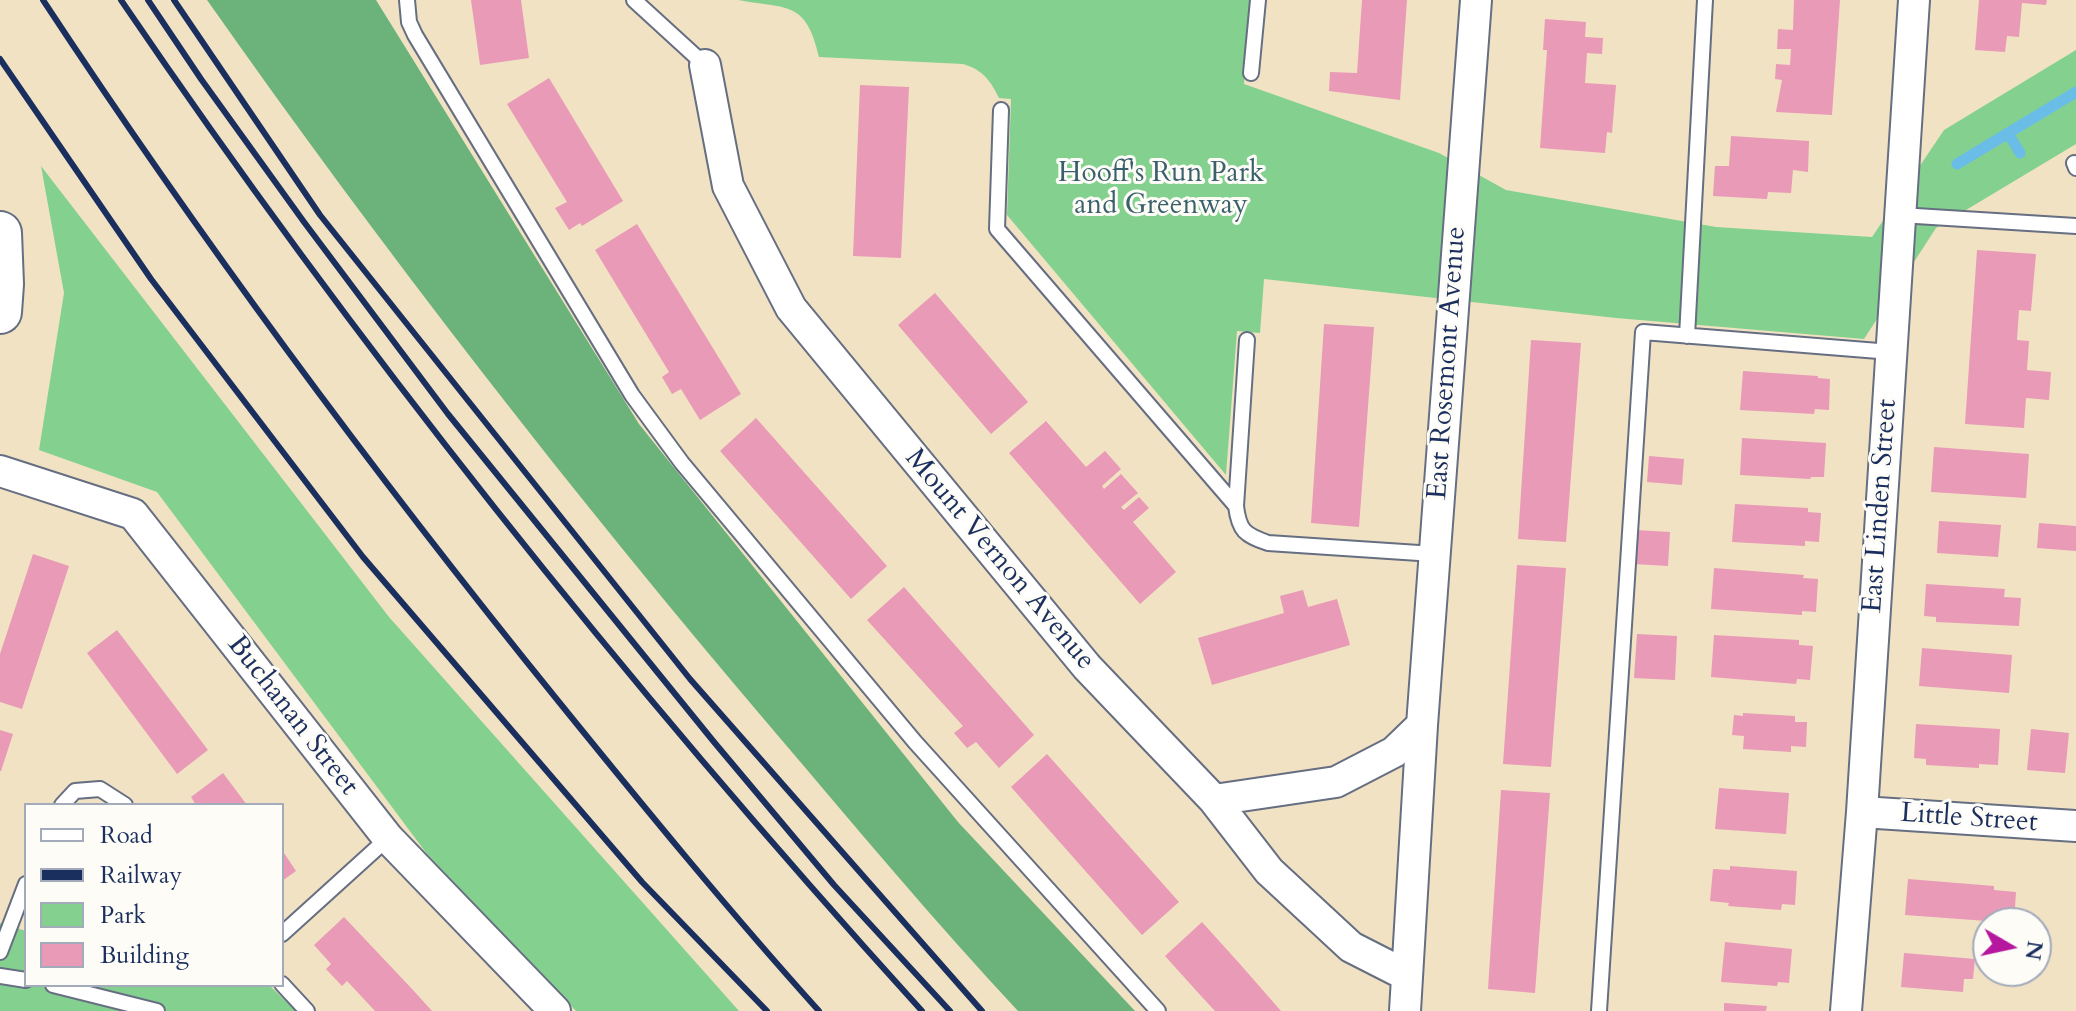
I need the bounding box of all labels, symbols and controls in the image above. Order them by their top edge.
park label: Hooff's Run Park and Greenway [1058,158,1264,224]
street label: East Rosemont Avenue [1422,225,1474,501]
street label: East Linden Street [1857,398,1905,614]
street label: Mount Vernon Avenue [897,443,1101,677]
street label: Buchanan Street [219,629,365,803]
street label: Little Street [1899,797,2039,841]
legend [24,803,284,987]
text: Road [100,819,153,852]
text: Railway [100,859,182,892]
text: Park [100,899,146,932]
north arrow [1972,907,2052,987]
text: Building [100,939,189,972]
text: N [2017,939,2050,962]

